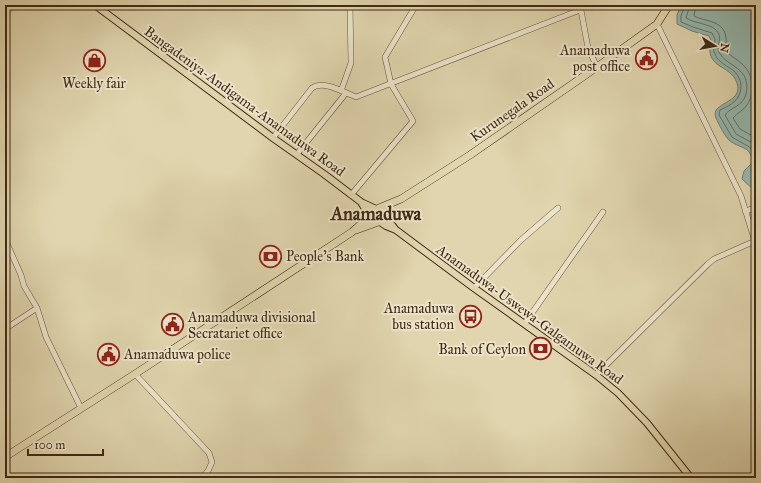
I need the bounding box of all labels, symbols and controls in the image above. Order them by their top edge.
street label: Bangadeniya-Andigama-Anamaduwa Road [141,23,348,180]
north arrow [695,26,735,66]
place label: Anamaduwa post office [559,42,630,75]
text: N [717,42,732,54]
public building icon: Anamaduwa post office [633,45,659,71]
shop icon: Weekly fair [81,48,107,74]
place label: Weekly fair [62,75,127,92]
street label: Kurunegala Road [467,75,557,146]
district label: Anamaduwa [330,203,421,225]
street label: Anamaduwa-Uswewa-Galgamuwa Road [432,240,626,388]
bank icon: People's Bank [258,243,284,269]
place label: People's Bank [286,248,364,265]
place label: Anamaduwa bus station [383,300,454,333]
bus stop icon: Anamaduwa bus station [457,303,483,329]
place label: Anamaduwa divisional Secratariet office [187,309,316,342]
public building icon: Anamaduwa divisional Secratariet office [159,312,185,338]
bank icon: Bank of Ceylon [528,336,554,362]
public building icon: Anamaduwa police [96,341,122,367]
place label: Bank of Ceylon [439,341,526,358]
place label: Anamaduwa police [123,346,231,363]
scale bar [28,431,103,457]
text: 100 m [34,438,65,452]

